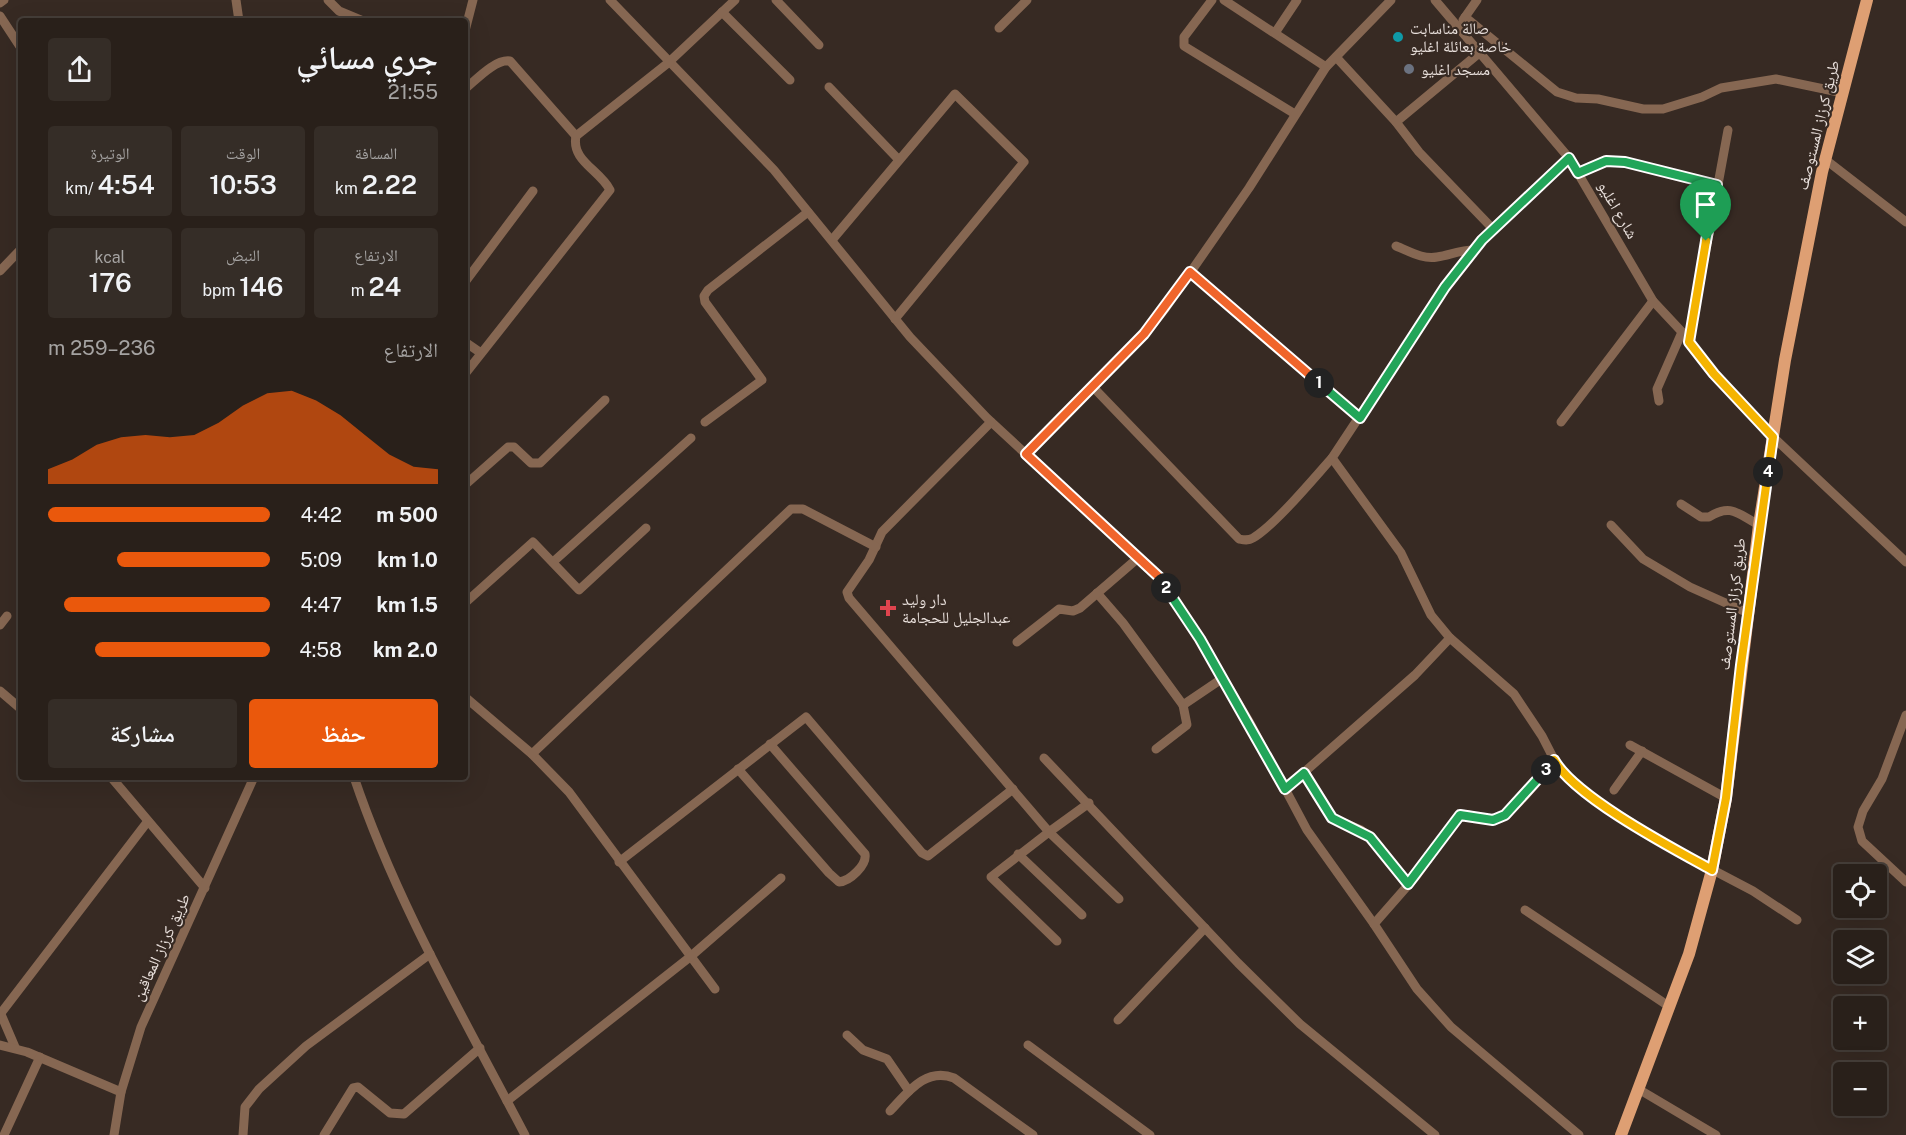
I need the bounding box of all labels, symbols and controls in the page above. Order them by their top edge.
place label: صالة مناسابت خاصة بعائلة اغليو [1410,19,1512,56]
marker: صالة مناسابت خاصة بعائلة اغليو [1391,30,1405,44]
button: share [48,38,111,101]
text: جري مسائي [296,38,438,76]
street label: طريق كرزاز المستوصف [1793,58,1844,192]
place label: مسجد اغليو [1421,60,1490,79]
marker: مسجد اغليو [1402,62,1416,76]
text: 21:55 [388,80,438,104]
text: الوتيرة [91,144,129,163]
text: الوقت [226,144,260,163]
text: المسافة [355,144,397,163]
text: 4:54 [98,169,155,200]
text: 10:53 [209,169,277,200]
text: 2.22 [362,169,417,200]
street label: شارع اغليو [1593,178,1642,243]
text: /km [65,179,98,198]
text: km [335,179,362,198]
pin [1680,179,1731,241]
icon: arrive [1689,188,1722,221]
text: النبض [226,246,260,265]
text: الارتفاع [354,246,398,265]
text: kcal [95,248,125,267]
text: 176 [88,267,132,298]
text: 146 [239,271,284,302]
text: 24 [368,271,401,302]
text: bpm [202,281,239,300]
text: m [351,281,368,300]
text: 236–259 m [48,336,155,360]
text: الارتفاع [383,338,438,362]
pin: 1 [1304,368,1334,398]
text: 1 [1316,373,1322,392]
pin: 4 [1753,457,1783,487]
text: 4 [1763,462,1773,481]
text: 4:42 [301,503,342,527]
text: 500 m [376,503,438,527]
street label: طريق كرزاز المستوصف [1714,537,1751,671]
text: 5:09 [300,548,342,572]
text: 1.0 km [377,548,438,572]
pin: 2 [1151,573,1181,603]
text: 2 [1161,578,1171,597]
place label: دار وليد عبدالجليل للحجامة [902,590,1010,628]
text: 4:47 [300,593,342,617]
text: 1.5 km [377,593,438,617]
marker: دار وليد عبدالجليل للحجامة [879,599,897,617]
text: 4:58 [299,638,342,662]
text: 2.0 km [373,638,438,662]
button: مشاركة [48,699,237,768]
button: حفظ [249,699,438,768]
pin: 3 [1531,755,1561,785]
text: 3 [1541,760,1551,779]
map controls [1833,864,1887,1116]
button: locate [1833,864,1887,918]
street label: طريق كرزاز المعاقين [128,890,195,1004]
button: layers [1833,930,1887,984]
button: + [1833,996,1887,1050]
button: − [1833,1062,1887,1116]

